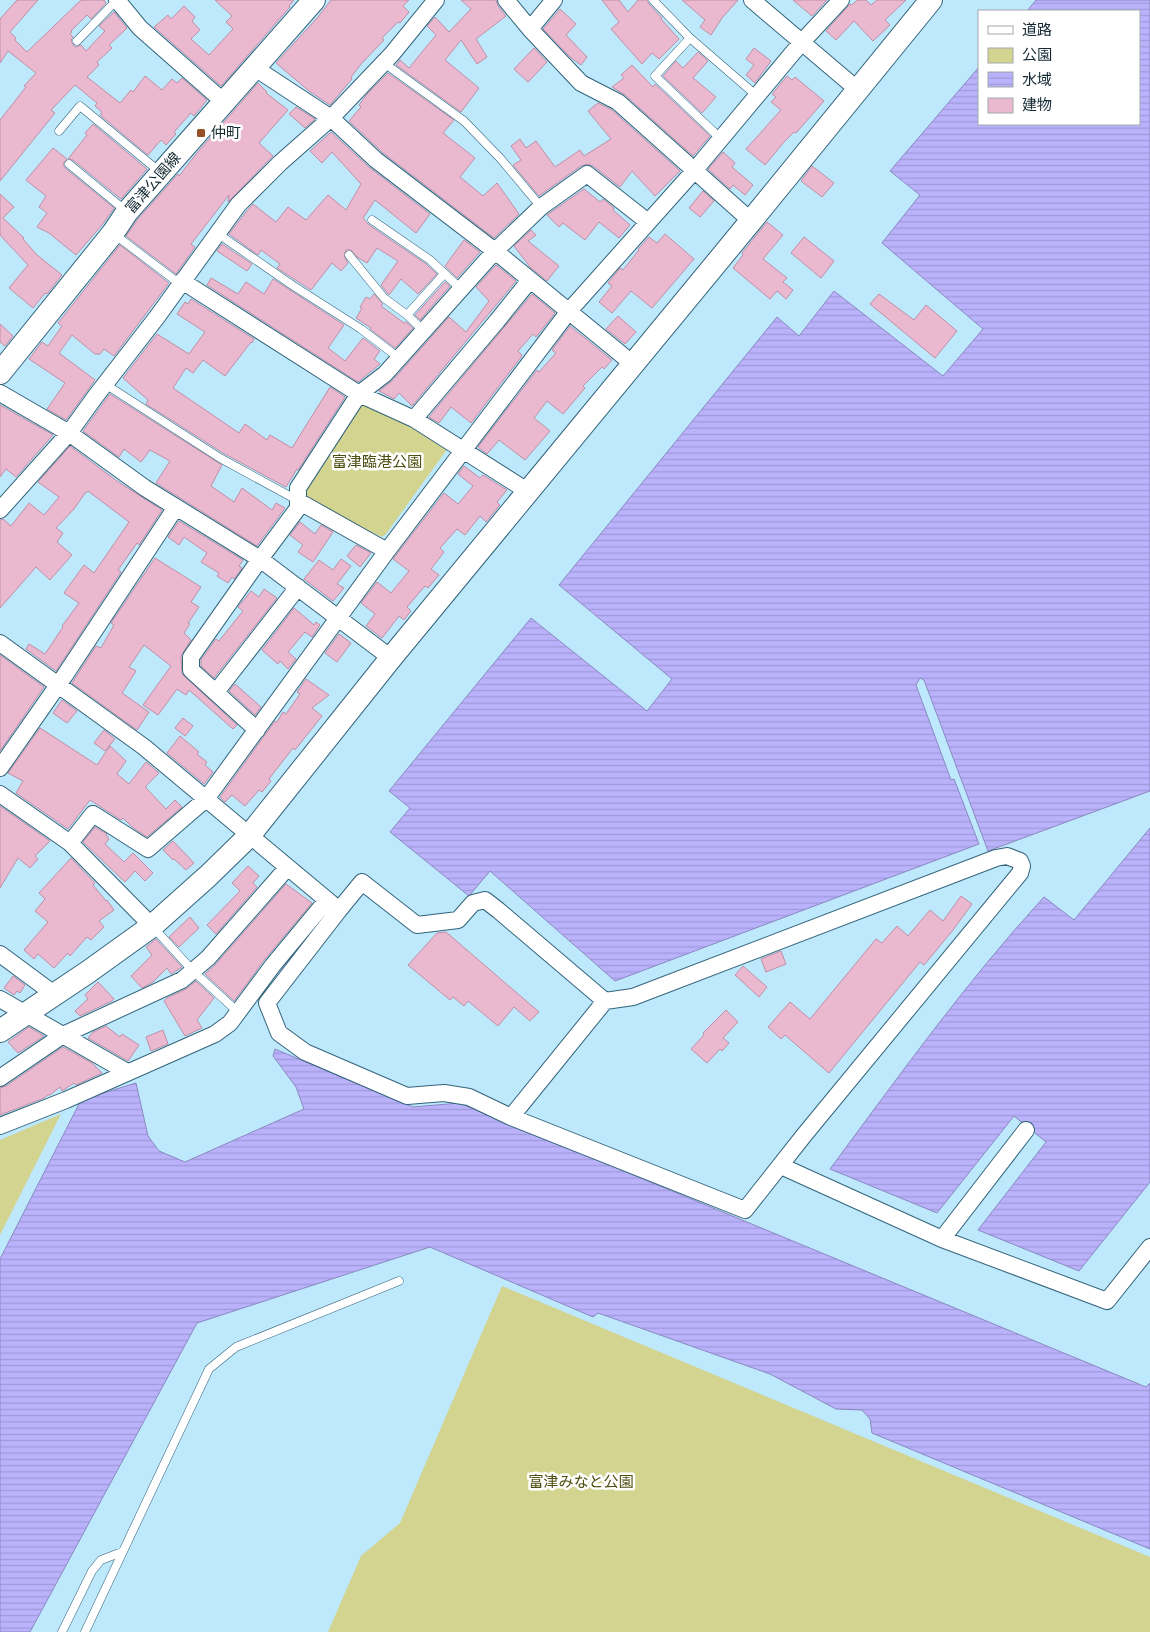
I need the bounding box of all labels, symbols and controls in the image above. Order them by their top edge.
legend [978,10,1140,125]
text: 道路 [1022,22,1052,38]
text: 公園 [1022,47,1052,63]
text: 水域 [1022,72,1052,88]
text: 建物 [1022,97,1052,113]
place label: 仲町 [211,124,241,141]
marker: 仲町 [195,127,207,139]
street label: 富津公園線 [122,149,184,217]
park label: 富津臨港公園 [332,454,422,470]
park label: 富津みなと公園 [528,1474,634,1490]

